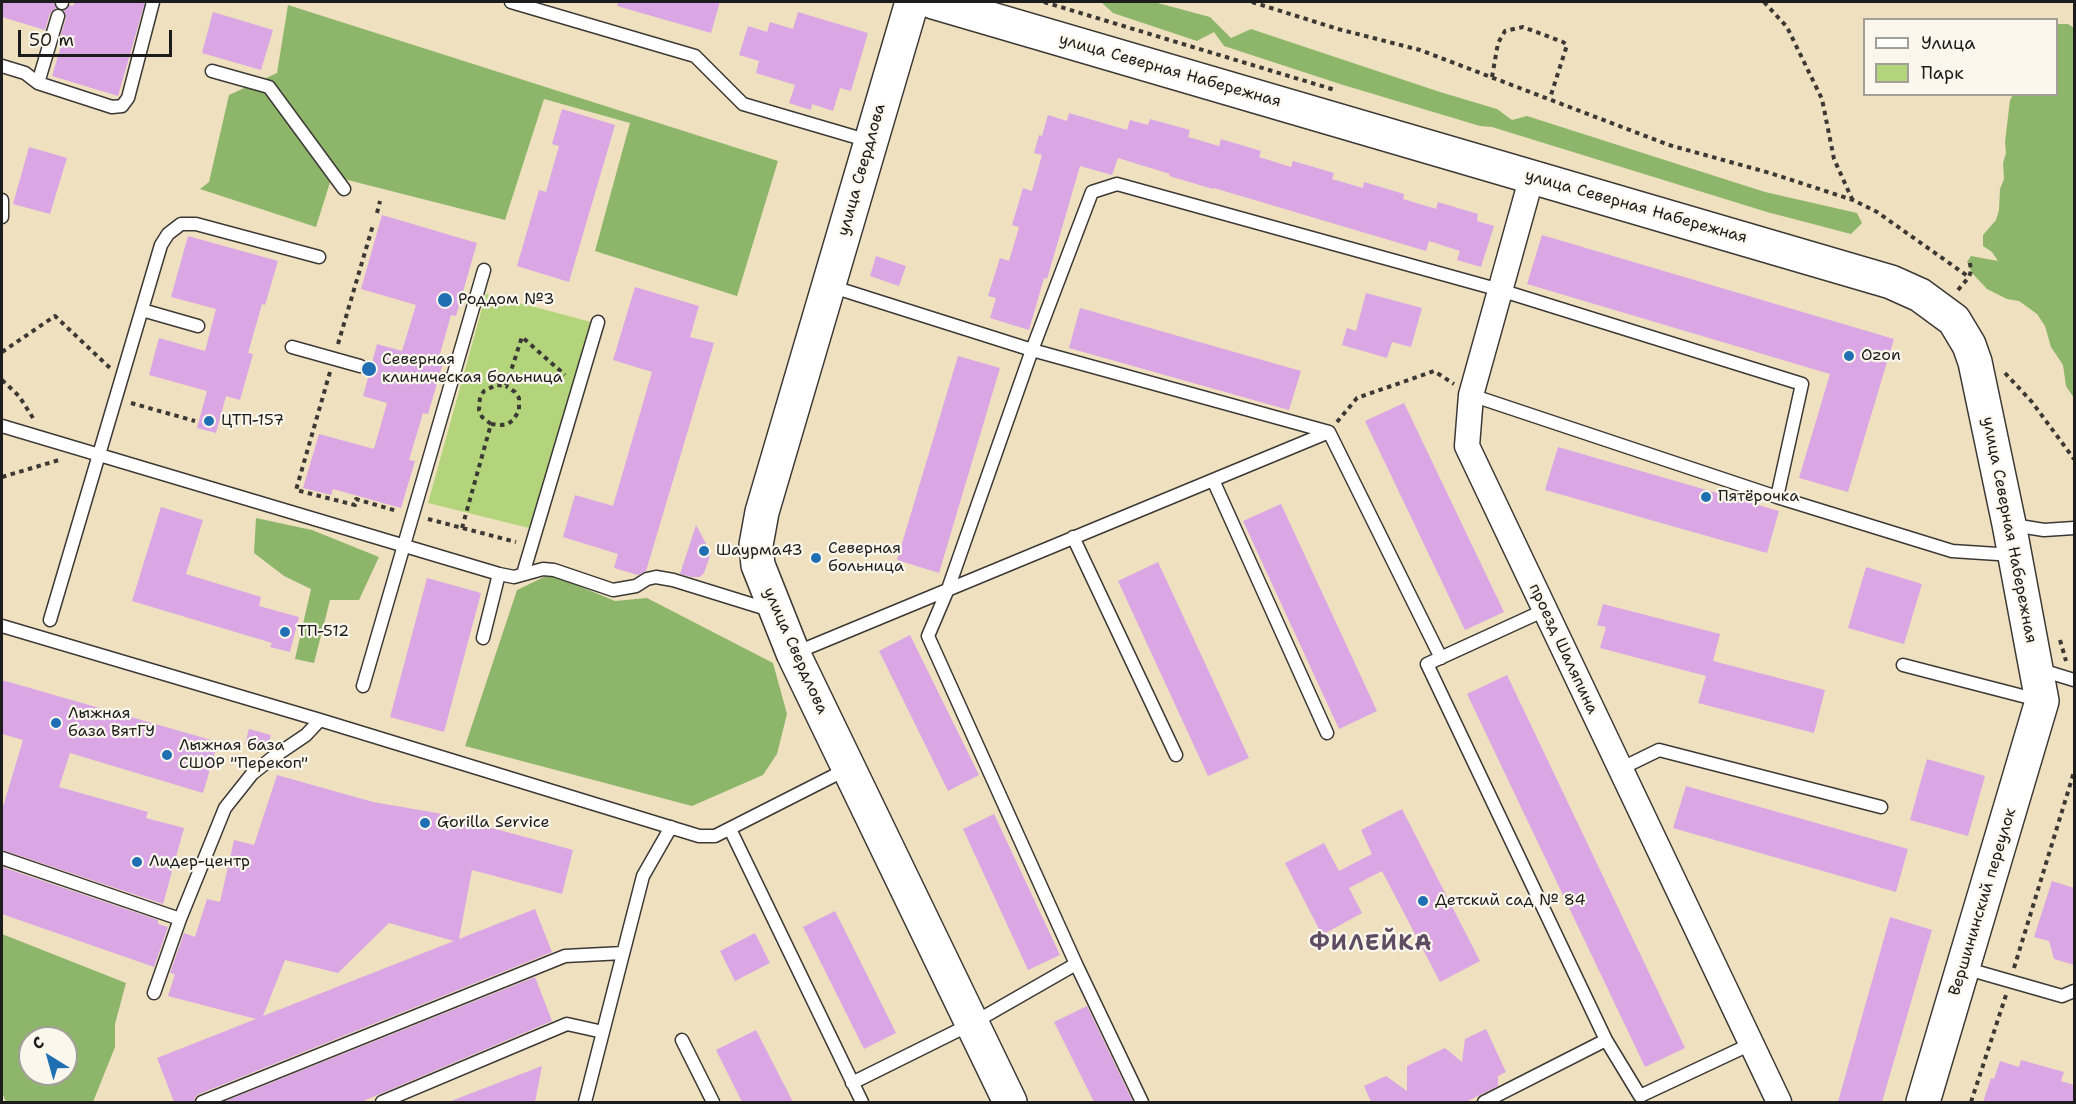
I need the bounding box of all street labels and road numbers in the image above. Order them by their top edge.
street label: улица Северная Набережная [1057,30,1283,112]
street label: улица Свердлова [834,102,890,238]
street label: улица Северная Набережная [1523,166,1749,248]
street label: улица Северная Набережная [1978,415,2040,645]
street label: проезд Шаляпина [1524,581,1602,717]
street label: улица Свердлова [758,585,832,717]
street label: Вершининский переулок [1945,806,2021,998]

